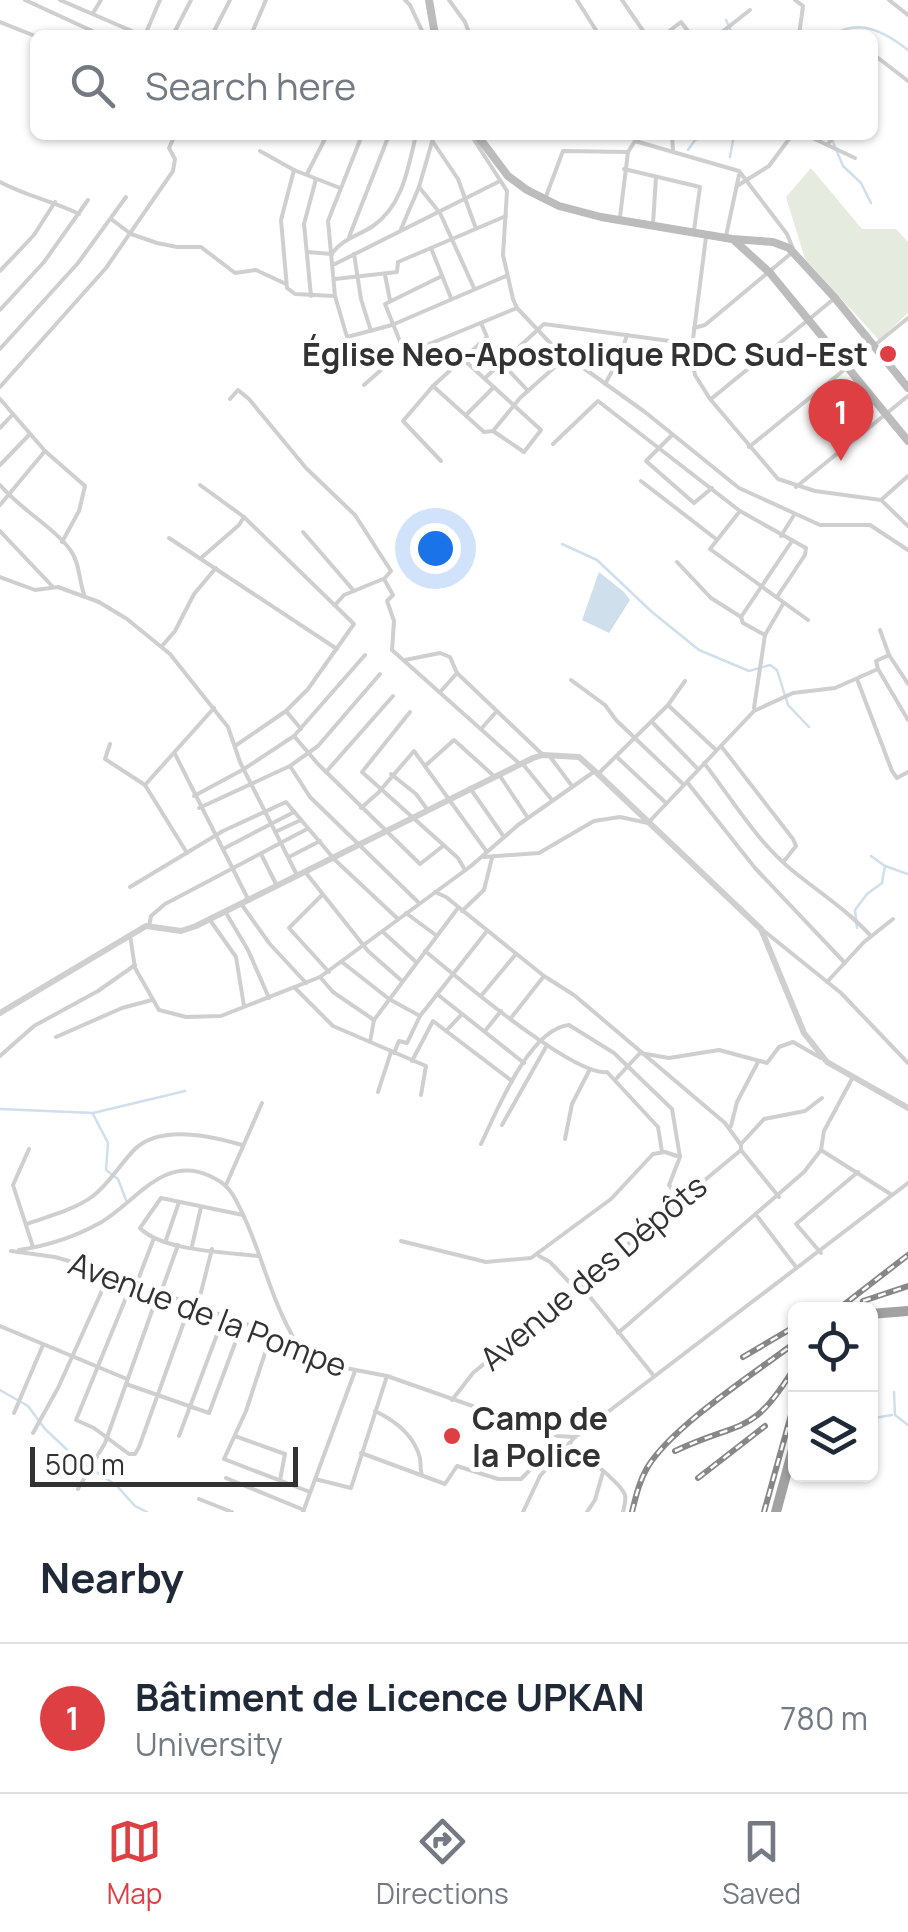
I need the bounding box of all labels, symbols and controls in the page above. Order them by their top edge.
search box [30,30,878,140]
icon: search [65,58,120,113]
text: Search here [145,59,356,111]
place label: Église Neo-Apostolique RDC Sud-Est [302,332,868,376]
marker: Église Neo-Apostolique RDC Sud-Est [877,343,899,365]
pin: 1 [808,378,874,461]
your location [410,523,461,574]
street label: Avenue des Dépôts [470,1164,716,1380]
street label: Avenue de la Pompe [63,1241,353,1387]
map controls [788,1302,878,1482]
button: locate [788,1302,878,1392]
button: layers [788,1392,878,1482]
place label: Camp de la Police [472,1396,608,1477]
marker: Camp de la Police [441,1425,463,1447]
scale bar [30,1442,298,1486]
text: 500 m [45,1445,125,1483]
text: Nearby [40,1548,184,1606]
text: Bâtiment de Licence UPKAN [135,1670,645,1722]
text: 1 [65,1696,80,1740]
text: 780 m [780,1696,868,1740]
text: University [135,1722,283,1766]
tab: Map [107,1814,162,1912]
tab: Directions [376,1814,509,1912]
tab: Saved [722,1814,801,1912]

